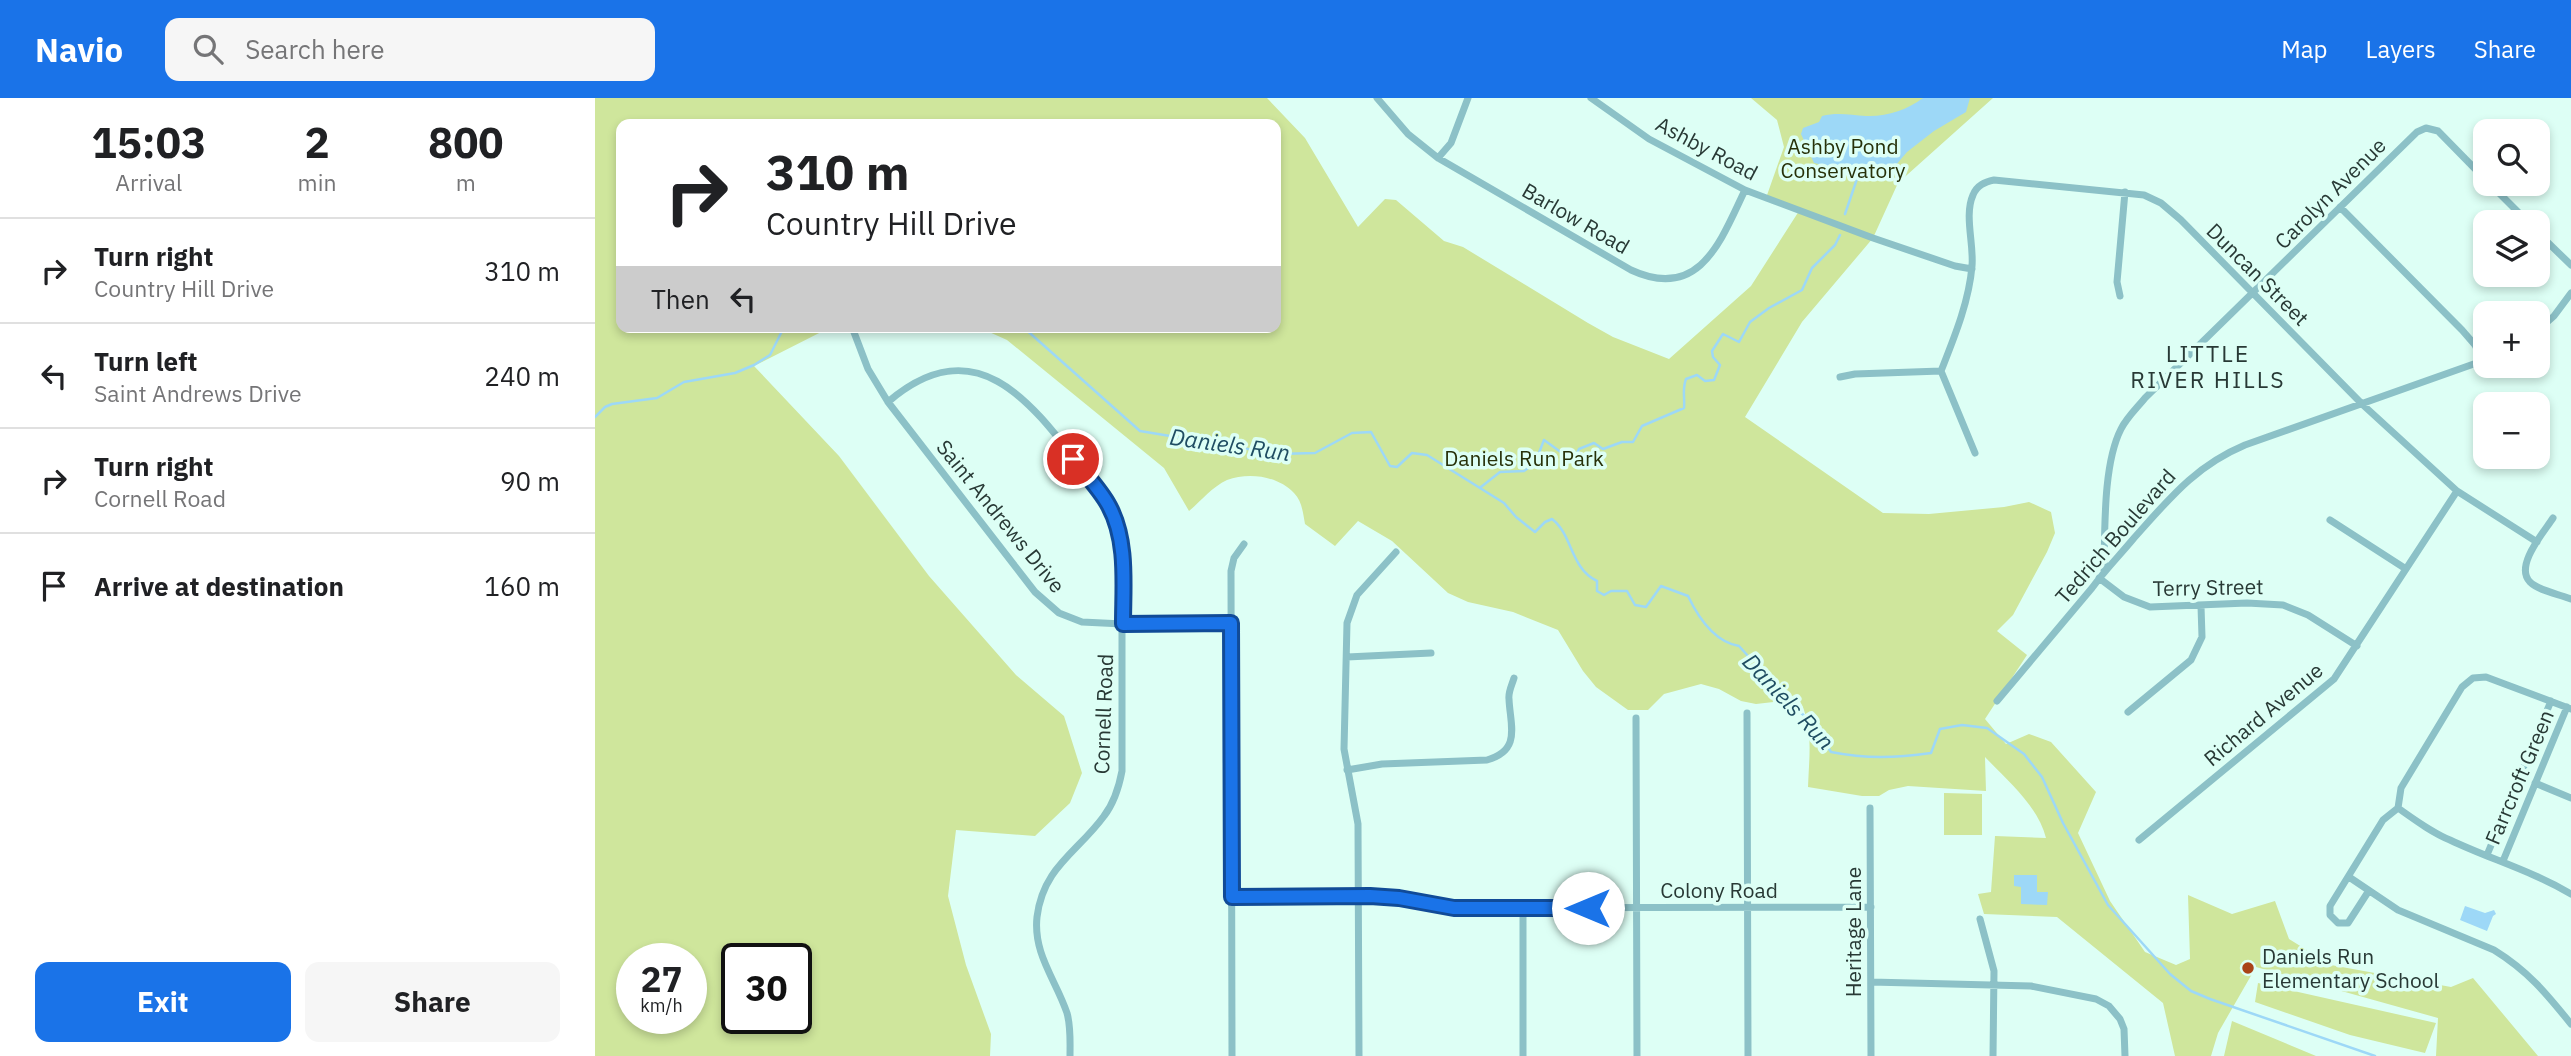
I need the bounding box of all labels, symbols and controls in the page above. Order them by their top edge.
search box [165,18,655,81]
text: Navio [35,28,123,71]
icon: search [189,30,227,68]
text: Search here [245,32,385,66]
text: Map [2281,33,2328,65]
text: Layers [2366,33,2436,65]
text: Share [2474,33,2536,65]
street label: Ashby Road [1651,109,1763,187]
text: 15:03 [91,115,206,170]
text: 2 [304,115,330,170]
text: 800 [428,115,504,170]
map controls [2473,119,2550,469]
button: search [2473,119,2550,196]
street label: Carolyn Avenue [2268,131,2392,255]
park label: Ashby Pond Conservatory [1780,132,1906,184]
text: 310 m [766,140,910,203]
icon: right [651,147,742,238]
text: Arrival [115,167,182,197]
text: min [298,167,336,197]
text: m [456,167,476,197]
street label: Barlow Road [1517,176,1635,260]
text: Country Hill Drive [766,202,1017,244]
button: layers [2473,210,2550,287]
street label: Duncan Street [2201,217,2315,331]
text: Turn right [94,239,213,273]
icon: right [35,252,73,290]
text: 310 m [484,254,560,288]
text: Country Hill Drive [94,273,274,303]
icon: left [724,280,762,318]
text: Then [651,282,710,316]
button: + [2473,301,2550,378]
district label: LITTLE RIVER HILLS [2130,338,2286,394]
text: Turn left [94,344,197,378]
icon: left [35,357,73,395]
text: 240 m [484,359,560,393]
text: Saint Andrews Drive [94,378,302,408]
button: − [2473,392,2550,469]
water label: Daniels Run [1168,421,1292,467]
pin [1043,429,1103,489]
street label: Saint Andrews Drive [930,434,1072,598]
icon: arrive [1054,440,1092,478]
park label: Daniels Run Park [1444,444,1604,472]
text: Turn right [94,449,213,483]
icon: right [35,462,73,500]
street label: Tedrich Boulevard [2049,463,2181,609]
text: 90 m [500,464,560,498]
text: Cornell Road [94,483,226,513]
icon: arrive [35,567,73,605]
text: Arrive at destination [94,569,344,603]
text: 160 m [484,569,560,603]
street label: Terry Street [2152,572,2264,602]
water label: Daniels Run [1737,646,1841,756]
street label: Cornell Road [1087,653,1119,775]
street label: Richard Avenue [2198,656,2328,772]
street label: Farrcroft Green [2478,705,2560,849]
street label: Heritage Lane [1839,867,1867,997]
position arrow [1551,871,1625,945]
street label: Colony Road [1660,876,1778,904]
place label: Daniels Run Elementary School [2262,942,2439,994]
speed limit sign: 30 [721,943,812,1034]
text: 27 [640,956,683,1002]
marker: Daniels Run Elementary School [2240,960,2256,976]
button: Exit [35,962,291,1042]
button: Share [305,962,560,1042]
text: km/h [640,994,683,1017]

